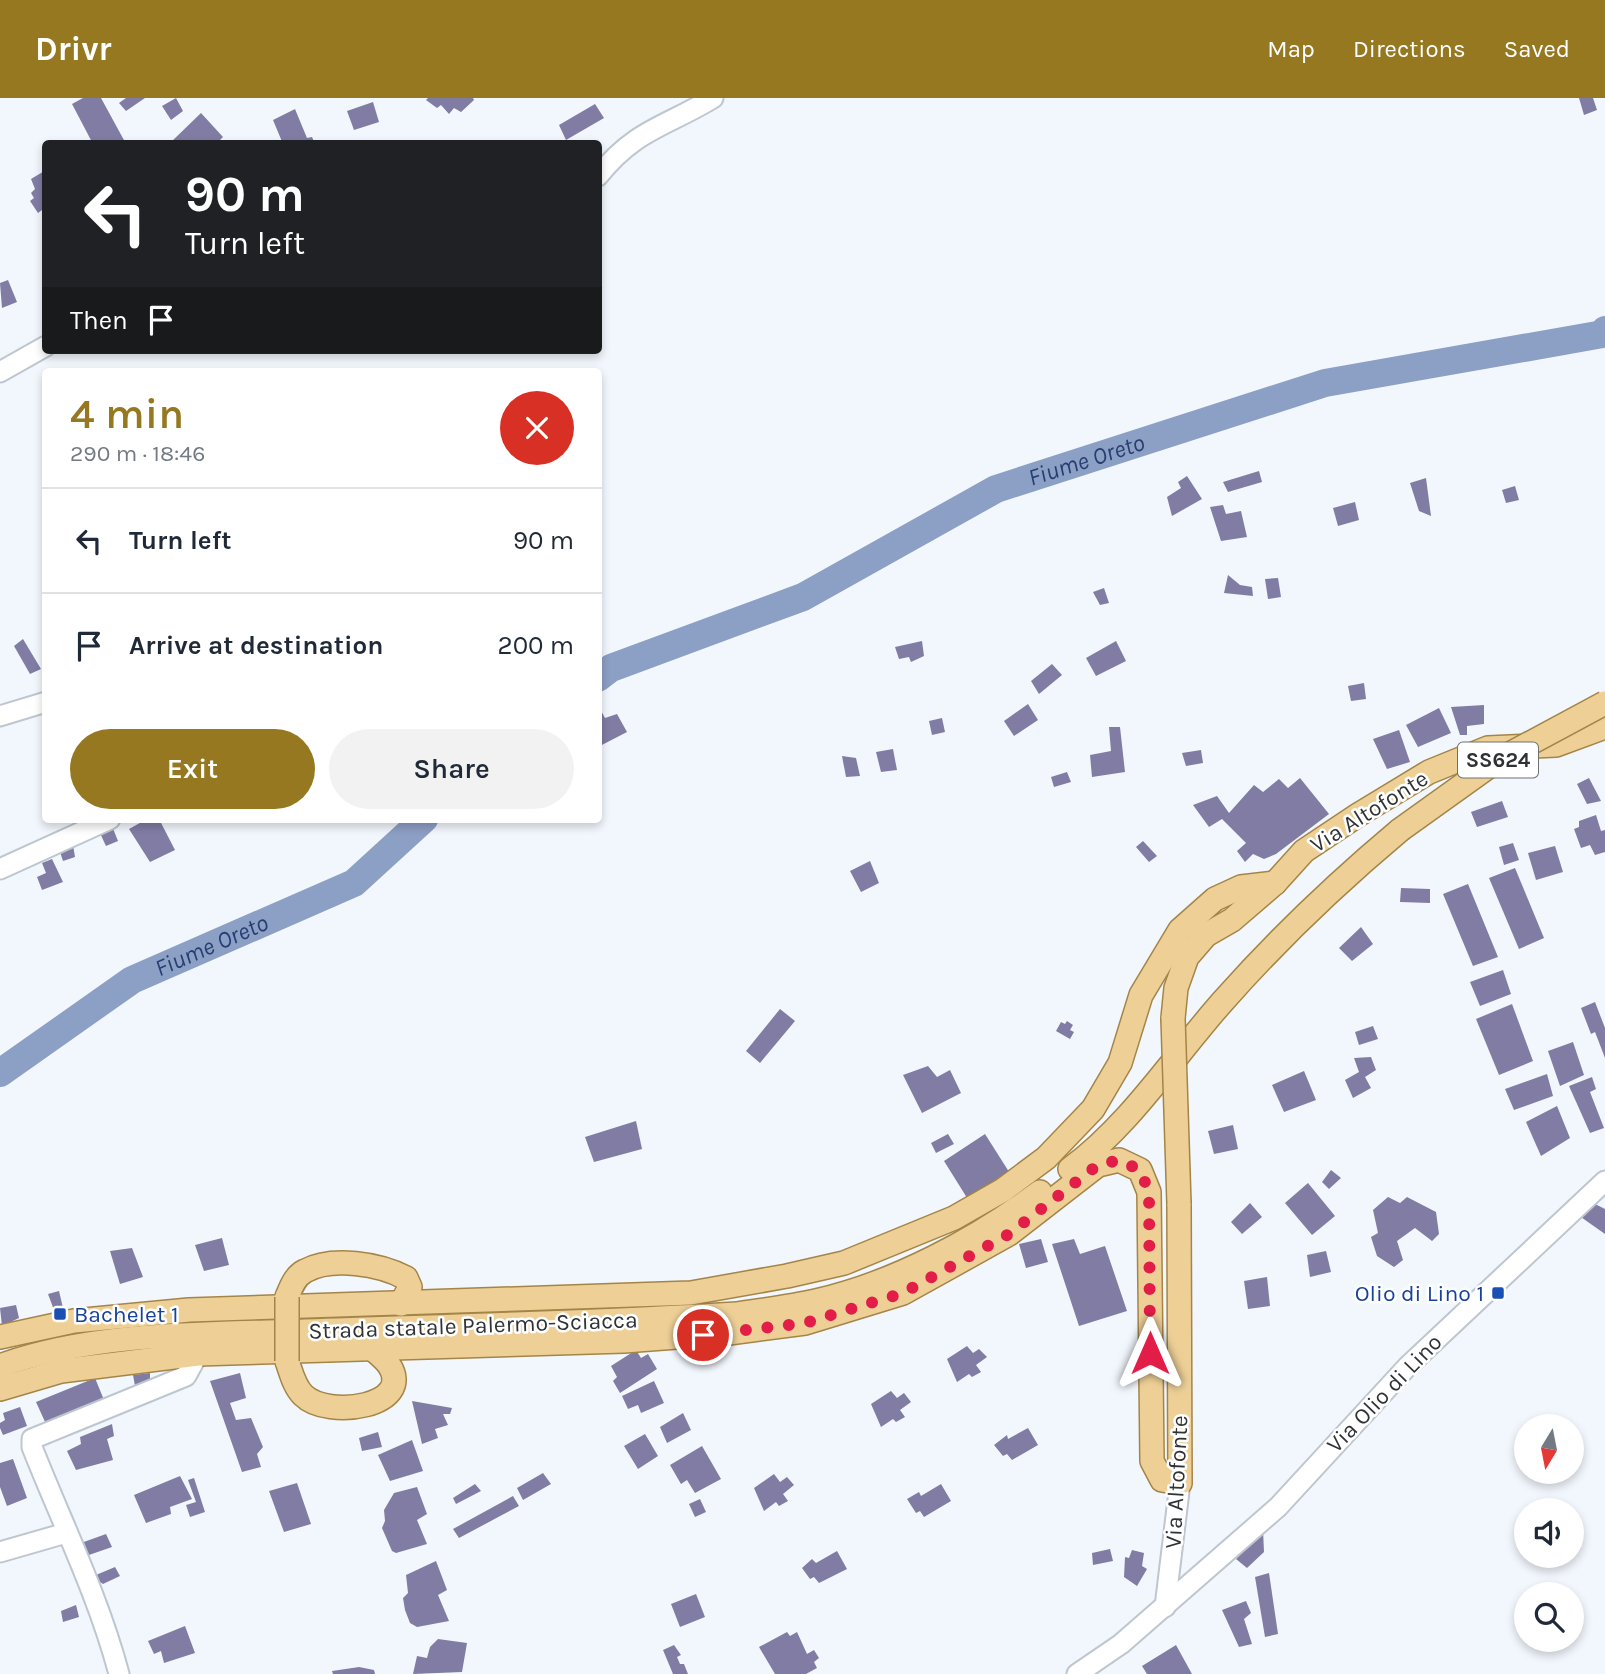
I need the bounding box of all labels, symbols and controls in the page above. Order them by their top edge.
text: Drivr [35,30,112,68]
text: Map [1267,35,1315,63]
text: Directions [1353,35,1466,63]
text: Saved [1504,35,1570,63]
text: 90 m [185,166,305,223]
icon: left [70,168,161,259]
text: Turn left [185,225,305,262]
icon: arrive [142,301,180,339]
text: Then [70,305,128,336]
text: 4 min [70,389,184,439]
button: close [500,391,574,465]
water label: Fiume Oreto [1024,428,1148,492]
text: 290 m · 18:46 [70,440,205,467]
icon: left [70,522,108,560]
text: Turn left [129,525,231,556]
text: 90 m [513,525,574,556]
icon: arrive [70,627,108,665]
text: Arrive at destination [129,630,383,661]
text: 200 m [498,630,574,661]
button: Exit [70,729,315,809]
button: Share [329,729,574,809]
road number: SS624 [1458,742,1538,778]
street label: Via Altofonte [1305,765,1433,858]
water label: Fiume Oreto [150,908,272,982]
place label: Olio di Lino 1 [1355,1280,1484,1307]
marker: Olio di Lino 1 [1490,1285,1506,1301]
place label: Bachelet 1 [74,1301,178,1328]
pin [673,1305,733,1365]
marker: Bachelet 1 [52,1306,68,1322]
street label: Strada statale Palermo-Sciacca [308,1306,638,1345]
icon: arrive [684,1316,722,1354]
position arrow [1113,1316,1187,1390]
street label: Via Olio di Lino [1321,1329,1448,1458]
north arrow [1514,1414,1584,1484]
map controls [1514,1414,1584,1652]
street label: Via Altofonte [1160,1415,1193,1549]
button: sound [1514,1498,1584,1568]
button: search [1514,1582,1584,1652]

